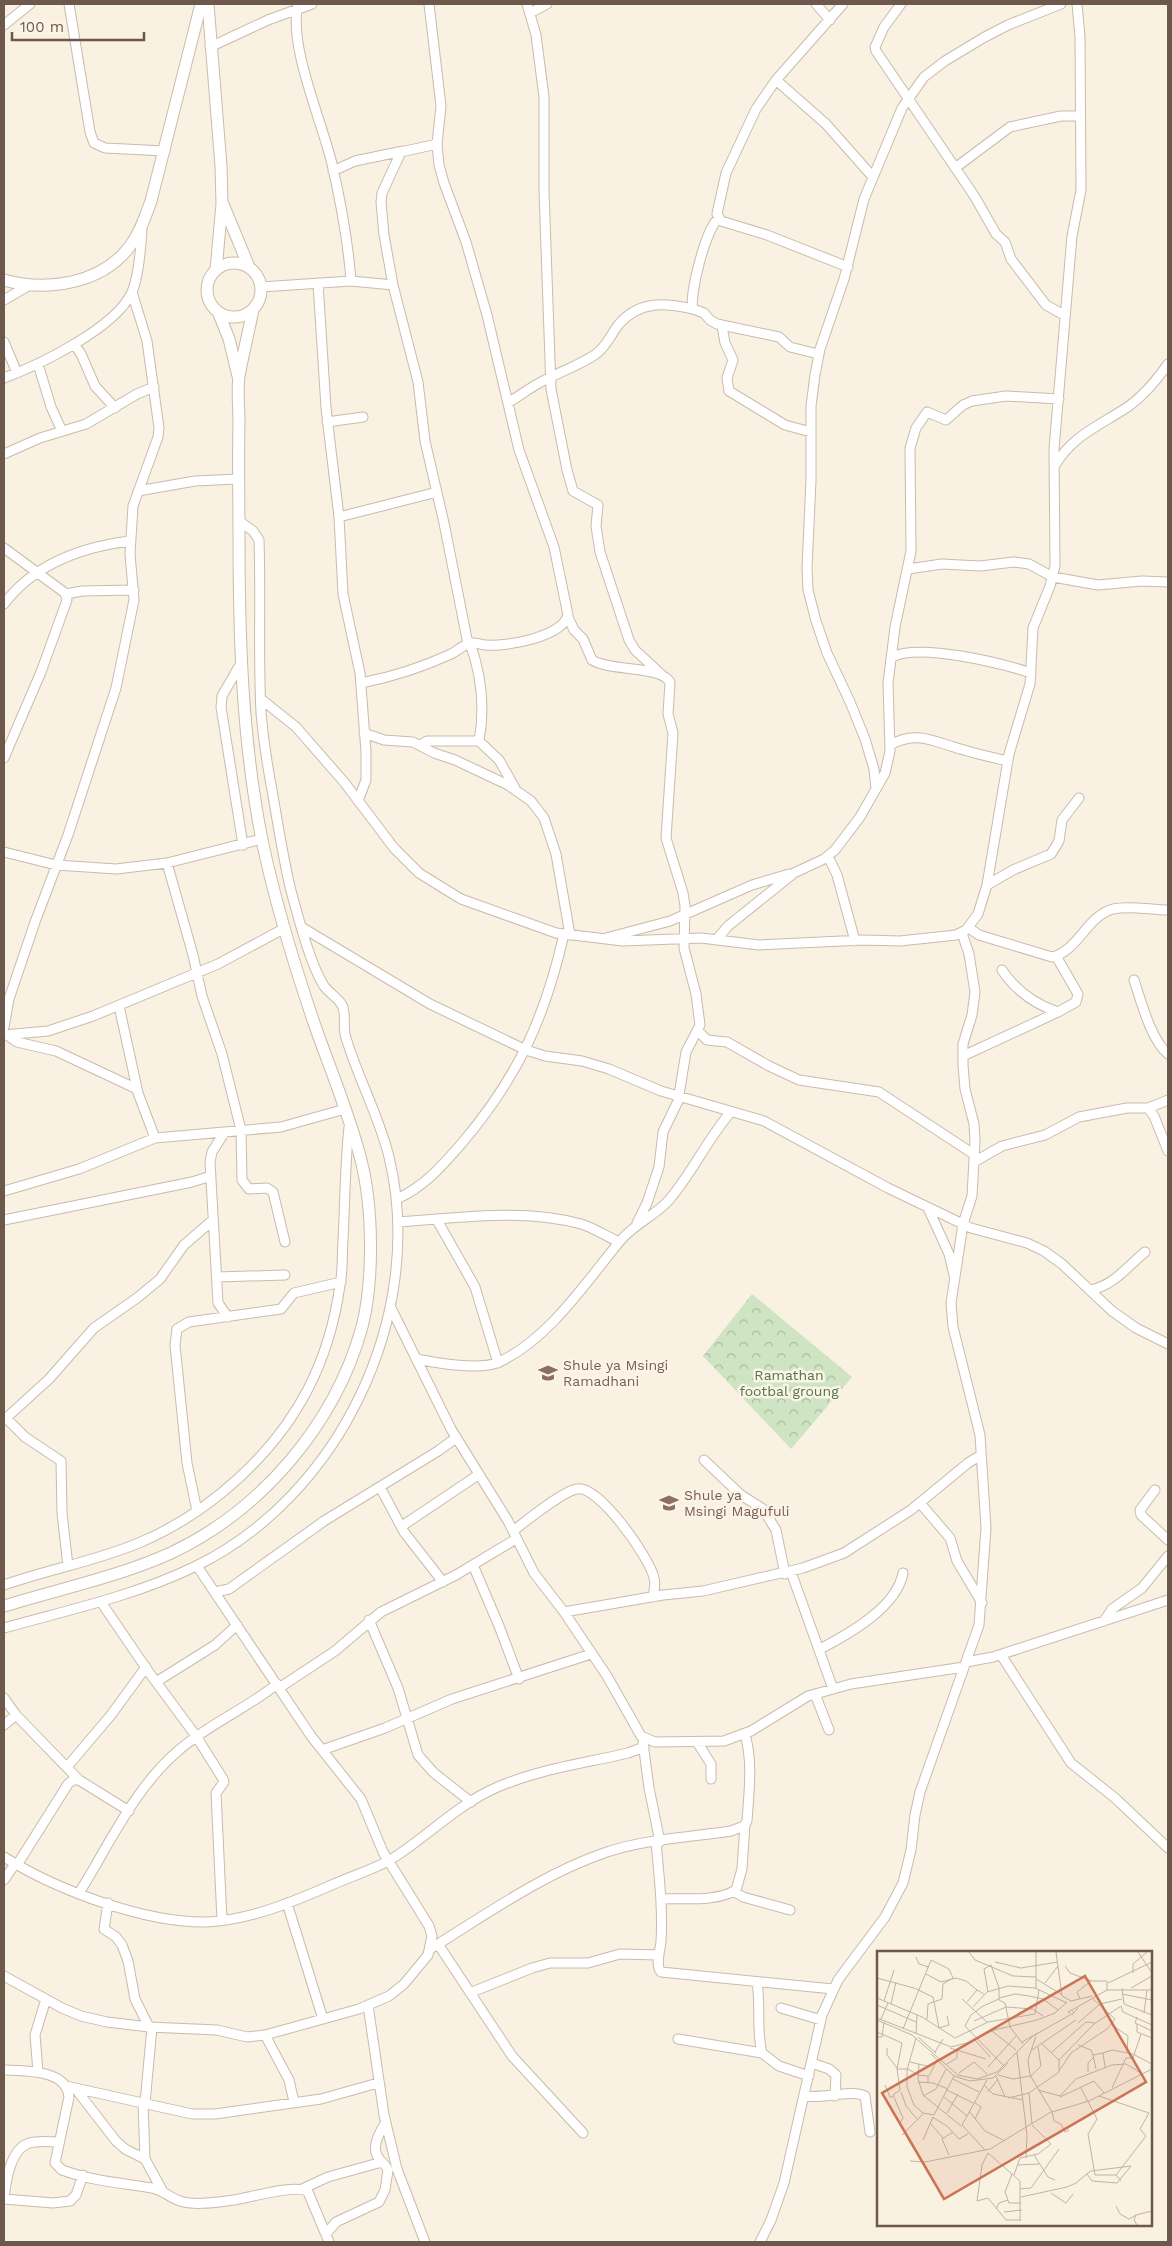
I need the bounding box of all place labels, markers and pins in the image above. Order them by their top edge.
place label: Shule ya Msingi Ramadhani [563,1357,668,1389]
school or university icon: Shule ya Msingi Ramadhani [537,1362,559,1384]
place label: Shule ya Msingi Magufuli [684,1487,790,1519]
school or university icon: Shule ya Msingi Magufuli [658,1492,680,1514]

